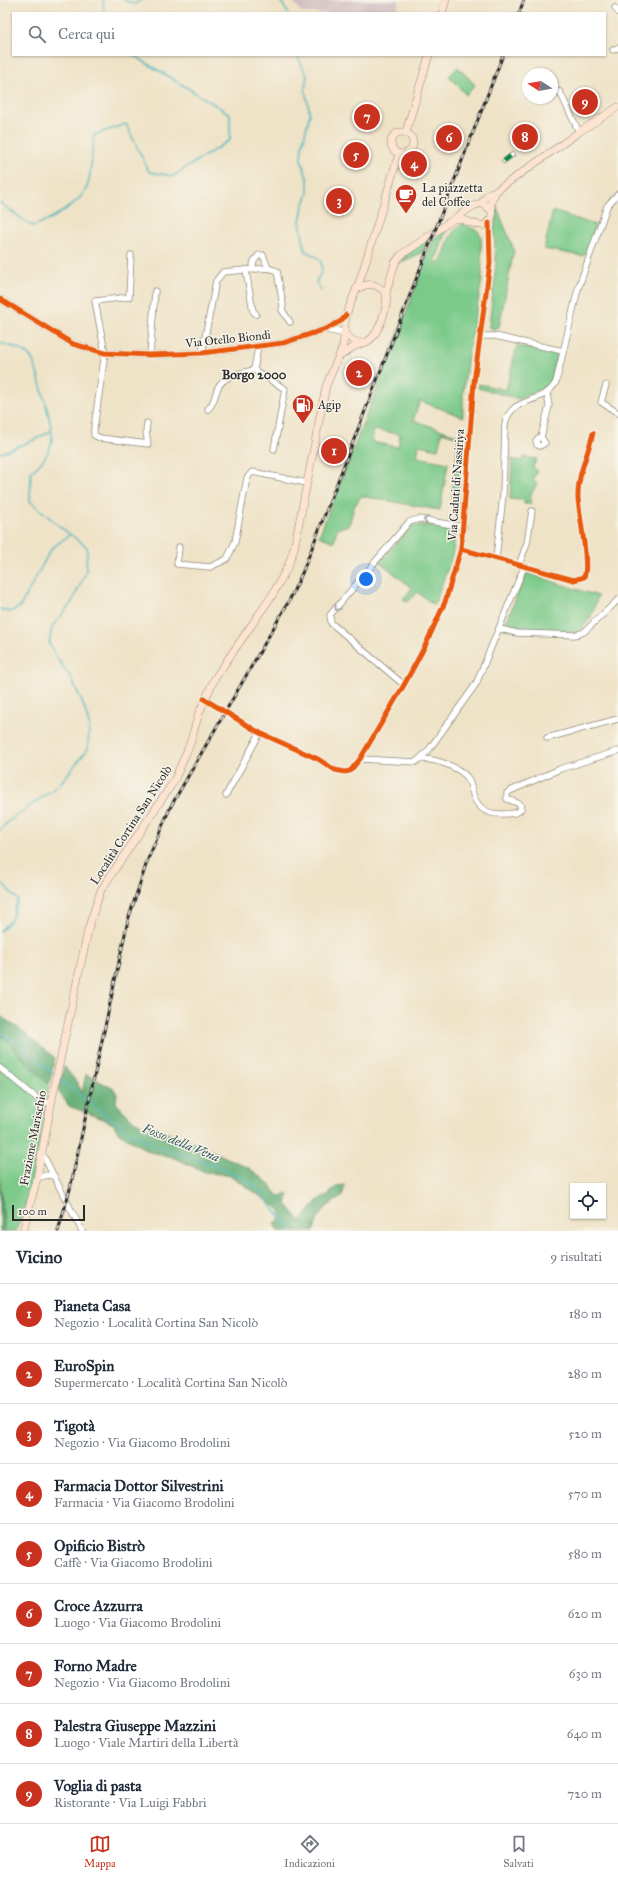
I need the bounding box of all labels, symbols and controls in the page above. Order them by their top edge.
search box [12,12,606,56]
icon: search [26,23,48,45]
text: Cerca qui [58,25,115,43]
north arrow [522,68,558,104]
pin: 9 [572,87,598,117]
pin: 7 [354,102,380,132]
pin: 8 [512,122,538,152]
pin: 6 [436,123,462,153]
pin: 5 [343,140,369,170]
pin: 4 [401,149,427,179]
place label: La piazzetta del Coffee [422,181,483,209]
cafe icon: La piazzetta del Coffee [393,182,419,215]
pin: 3 [326,186,352,216]
street label: Via Otello Biondi [184,327,272,351]
pin: 2 [346,358,372,388]
district label: Borgo 2000 [222,367,287,383]
fuel station icon: Agip [290,392,316,425]
place label: Agip [317,398,341,413]
street label: Via Caduti di Nassiriya [445,428,467,542]
pin: 1 [321,436,347,466]
one-way arrow [423,517,429,525]
your location [356,569,376,589]
one-way arrow [334,603,341,610]
street label: Località Cortina San Nicolò [87,763,175,887]
street label: Frazione Marischio [17,1089,49,1187]
water label: Fosso della Vena [139,1120,222,1166]
map controls [570,1183,606,1219]
button: locate [570,1183,606,1219]
scale bar [12,1203,85,1222]
text: 100 m [18,1205,47,1218]
text: Vicino [16,1247,62,1268]
text: 9 risultati [550,1249,602,1265]
text: Pianeta Casa [54,1297,131,1315]
text: 1 [26,1306,32,1322]
text: 180 m [569,1306,602,1322]
text: Negozio · Località Cortina San Nicolò [54,1315,258,1331]
text: EuroSpin [54,1357,114,1375]
text: 2 [26,1366,32,1382]
text: 280 m [567,1366,602,1382]
text: Supermercato · Località Cortina San Nicolò [54,1375,287,1391]
text: Tigotà [54,1417,95,1435]
text: 3 [26,1426,32,1442]
text: 520 m [568,1426,602,1442]
text: Negozio · Via Giacomo Brodolini [54,1435,230,1451]
text: Farmacia Dottor Silvestrini [54,1477,224,1495]
text: 4 [25,1486,33,1502]
text: 570 m [568,1486,602,1502]
text: Farmacia · Via Giacomo Brodolini [54,1495,235,1511]
text: Opificio Bistrò [54,1537,145,1555]
text: 5 [26,1546,32,1562]
text: 580 m [568,1546,602,1562]
text: Caffè · Via Giacomo Brodolini [54,1555,213,1571]
text: Croce Azzurra [54,1597,143,1615]
text: 6 [26,1606,32,1622]
text: 620 m [568,1606,602,1622]
text: Luogo · Via Giacomo Brodolini [54,1615,221,1631]
text: Forno Madre [54,1657,137,1675]
text: 7 [26,1666,32,1682]
text: 630 m [569,1666,602,1682]
text: Negozio · Via Giacomo Brodolini [54,1675,230,1691]
text: Palestra Giuseppe Mazzini [54,1717,216,1735]
text: 8 [26,1726,32,1742]
text: 640 m [567,1726,602,1742]
text: Luogo · Viale Martiri della Libertà [54,1735,238,1751]
text: Voglia di pasta [54,1777,142,1795]
text: 9 [26,1786,32,1802]
text: 720 m [567,1786,602,1802]
text: Ristorante · Via Luigi Fabbri [54,1795,207,1811]
tab: Mappa [84,1833,116,1870]
tab: Indicazioni [284,1833,335,1870]
tab: Salvati [503,1833,534,1870]

